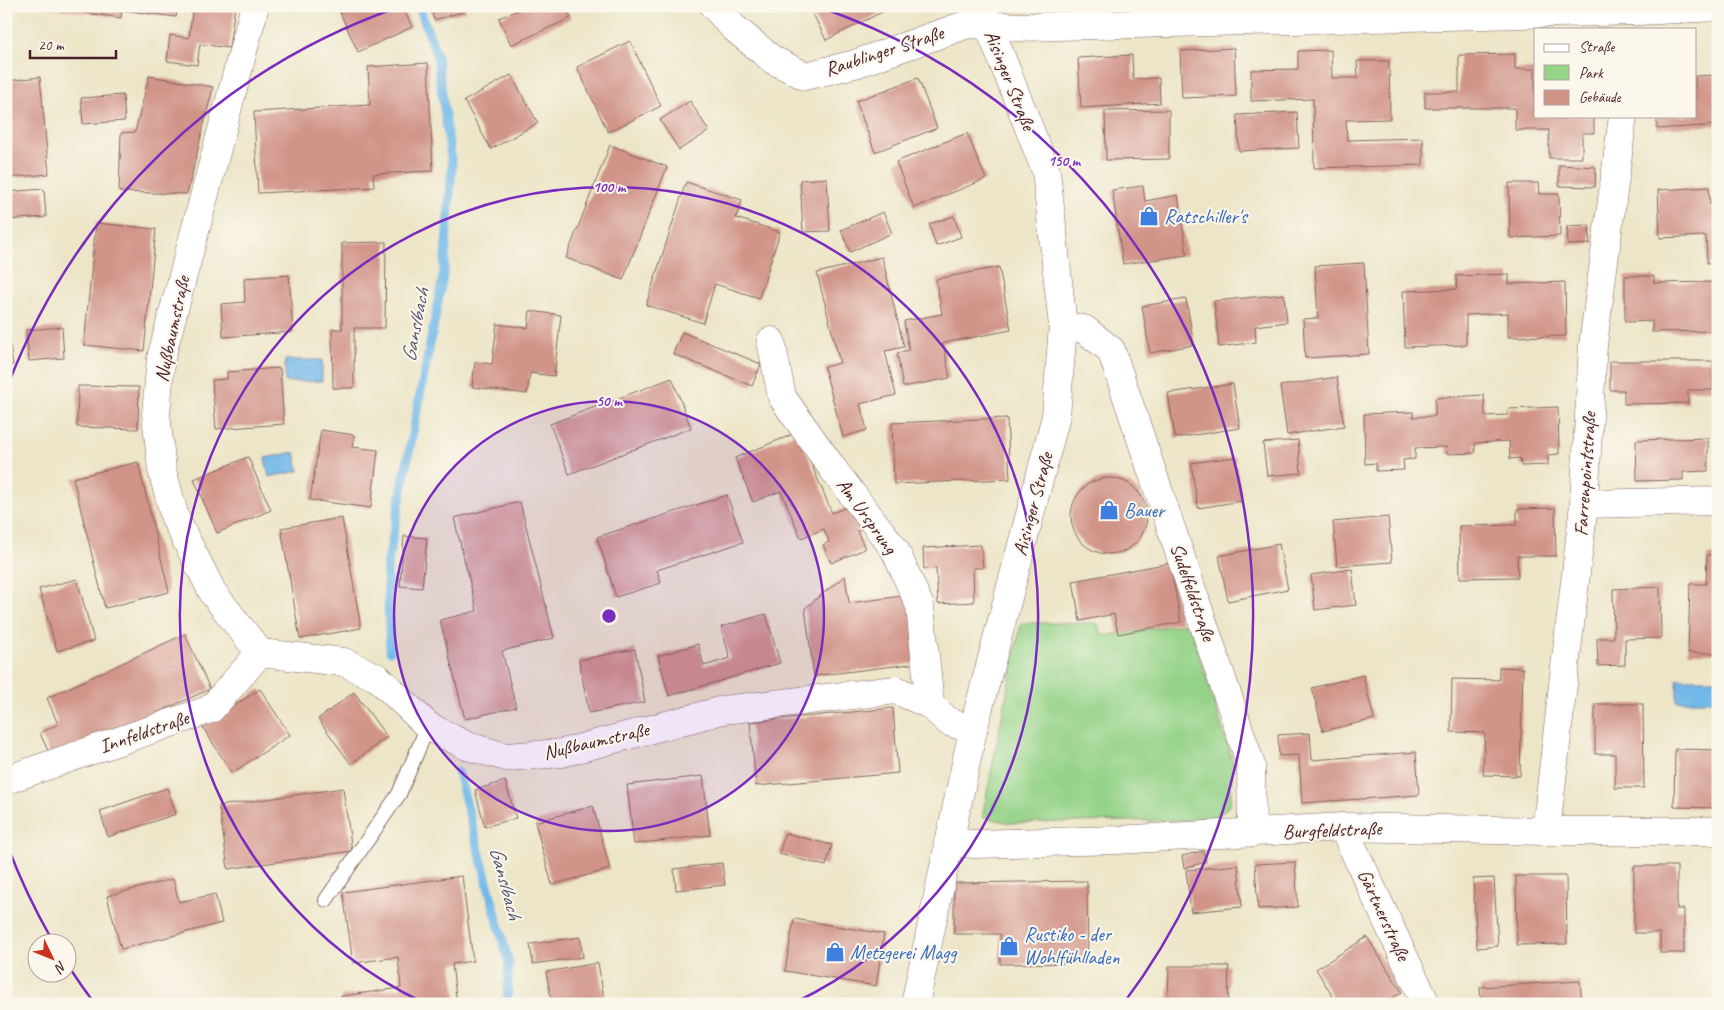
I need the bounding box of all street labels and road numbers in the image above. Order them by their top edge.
street label: Raublinger Straße [822,20,948,82]
street label: Aisinger Straße [979,26,1042,135]
street label: Nußbaumstraße [149,272,196,384]
street label: Farrenpointstraße [1568,410,1602,537]
street label: Aisinger Straße [1007,448,1059,558]
street label: Am Ursprung [831,473,904,560]
street label: Sudelfeldstraße [1165,540,1222,646]
street label: Innfeldstraße [96,705,193,759]
street label: Nußbaumstraße [541,716,653,765]
street label: Burgfeldstraße [1282,816,1383,844]
street label: Gärtnerstraße [1352,865,1417,966]

